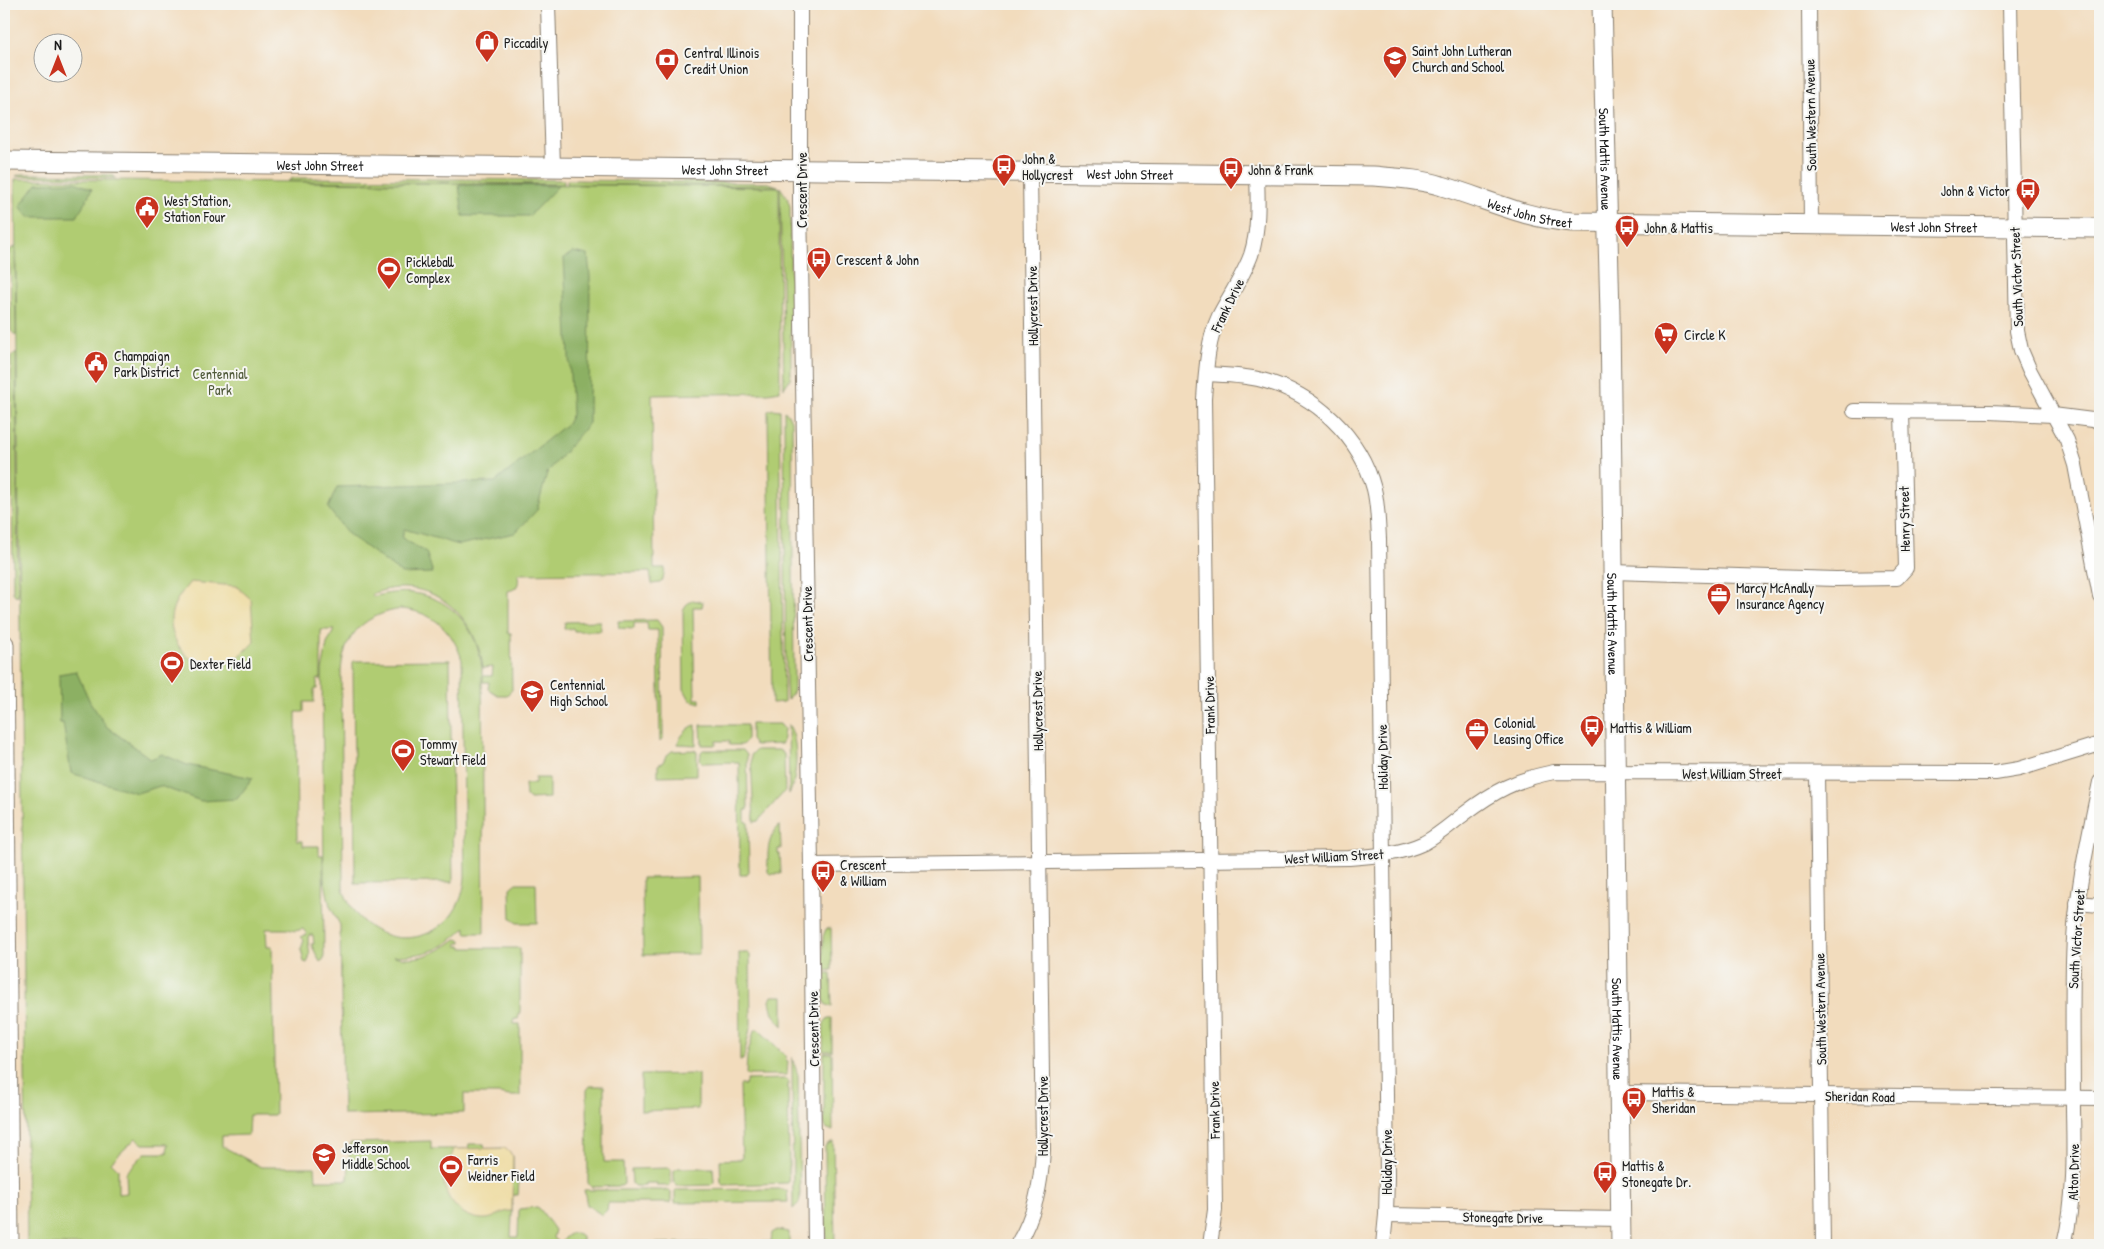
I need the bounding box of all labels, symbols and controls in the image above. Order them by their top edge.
shop icon: Piccadily [474,29,500,63]
north arrow [32,32,82,82]
place label: Piccadily [504,33,549,53]
text: N [54,35,62,54]
place label: Saint John Lutheran Church and School [1412,41,1512,76]
place label: Central Illinois Credit Union [684,43,759,78]
school or university icon: Saint John Lutheran Church and School [1382,45,1408,79]
bank icon: Central Illinois Credit Union [654,47,680,81]
street label: South Western Avenue [1800,58,1820,171]
street label: South Mattis Avenue [1595,107,1617,211]
place label: John & Hollycrest [1022,149,1073,185]
street label: Crescent Drive [792,152,811,228]
bus stop icon: John & Hollycrest [991,153,1017,187]
street label: West John Street [277,154,364,174]
bus stop icon: John & Frank [1218,156,1244,190]
street label: West John Street [682,159,769,179]
place label: John & Frank [1248,160,1313,179]
street label: West John Street [1087,163,1174,183]
bus stop icon: John & Victor [2015,177,2041,211]
place label: John & Victor [1941,181,2011,200]
place label: West Station, Station Four [164,191,231,226]
street label: West John Street [1485,192,1573,231]
public building icon: West Station, Station Four [134,195,160,229]
bus stop icon: John & Mattis [1614,214,1640,248]
street label: West John Street [1890,216,1977,236]
place label: John & Mattis [1644,218,1713,237]
street label: South Victor Street [2005,227,2027,327]
bus stop icon: Crescent & John [806,246,832,280]
place label: Crescent & John [836,250,919,269]
place label: Pickleball Complex [406,252,455,288]
sports icon: Pickleball Complex [376,256,402,290]
street label: Hollycrest Drive [1022,265,1043,346]
street label: Frank Drive [1205,274,1248,336]
supermarket icon: Circle K [1653,321,1679,355]
place label: Circle K [1684,325,1726,344]
place label: Champaign Park District [114,346,180,381]
public building icon: Champaign Park District [83,350,109,384]
park label: Centennial Park [193,364,248,399]
street label: Henry Street [1894,486,1915,552]
street label: South Mattis Avenue [1604,573,1624,676]
place label: Marcy McAnally Insurance Agency [1736,578,1824,614]
office icon: Marcy McAnally Insurance Agency [1706,582,1732,616]
street label: Crescent Drive [797,586,817,662]
sports icon: Dexter Field [159,650,185,684]
place label: Dexter Field [190,654,251,673]
street label: Hollycrest Drive [1027,670,1048,751]
place label: Centennial High School [550,675,608,711]
street label: Frank Drive [1199,675,1219,735]
school or university icon: Centennial High School [519,679,545,713]
place label: Colonial Leasing Office [1494,713,1564,749]
bus stop icon: Mattis & William [1579,714,1605,748]
office icon: Colonial Leasing Office [1464,717,1490,751]
place label: Mattis & William [1610,718,1692,737]
street label: Holiday Drive [1372,724,1393,790]
place label: Tommy Stewart Field [420,734,486,769]
sports icon: Tommy Stewart Field [390,738,416,772]
street label: West William Street [1682,764,1782,783]
street label: West William Street [1284,844,1384,868]
place label: Crescent & William [840,855,887,890]
bus stop icon: Crescent & William [810,859,836,893]
street label: South Victor Street [2063,888,2089,989]
street label: South Western Avenue [1810,952,1830,1065]
street label: South Mattis Avenue [1608,978,1629,1081]
street label: Crescent Drive [803,991,823,1067]
street label: Hollycrest Drive [1033,1075,1053,1156]
street label: Frank Drive [1204,1080,1224,1140]
place label: Mattis & Sheridan [1652,1082,1696,1117]
bus stop icon: Mattis & Sheridan [1621,1086,1647,1120]
street label: Sheridan Road [1825,1086,1896,1106]
street label: Holiday Drive [1377,1129,1397,1195]
place label: Jefferson Middle School [342,1138,410,1173]
school or university icon: Jefferson Middle School [311,1142,337,1176]
street label: Alton Drive [2063,1143,2083,1201]
place label: Farris Weidner Field [467,1150,535,1185]
sports icon: Farris Weidner Field [438,1154,464,1188]
place label: Mattis & Stonegate Dr. [1622,1156,1691,1192]
bus stop icon: Mattis & Stonegate Dr. [1592,1160,1618,1194]
street label: Stonegate Drive [1463,1207,1544,1228]

